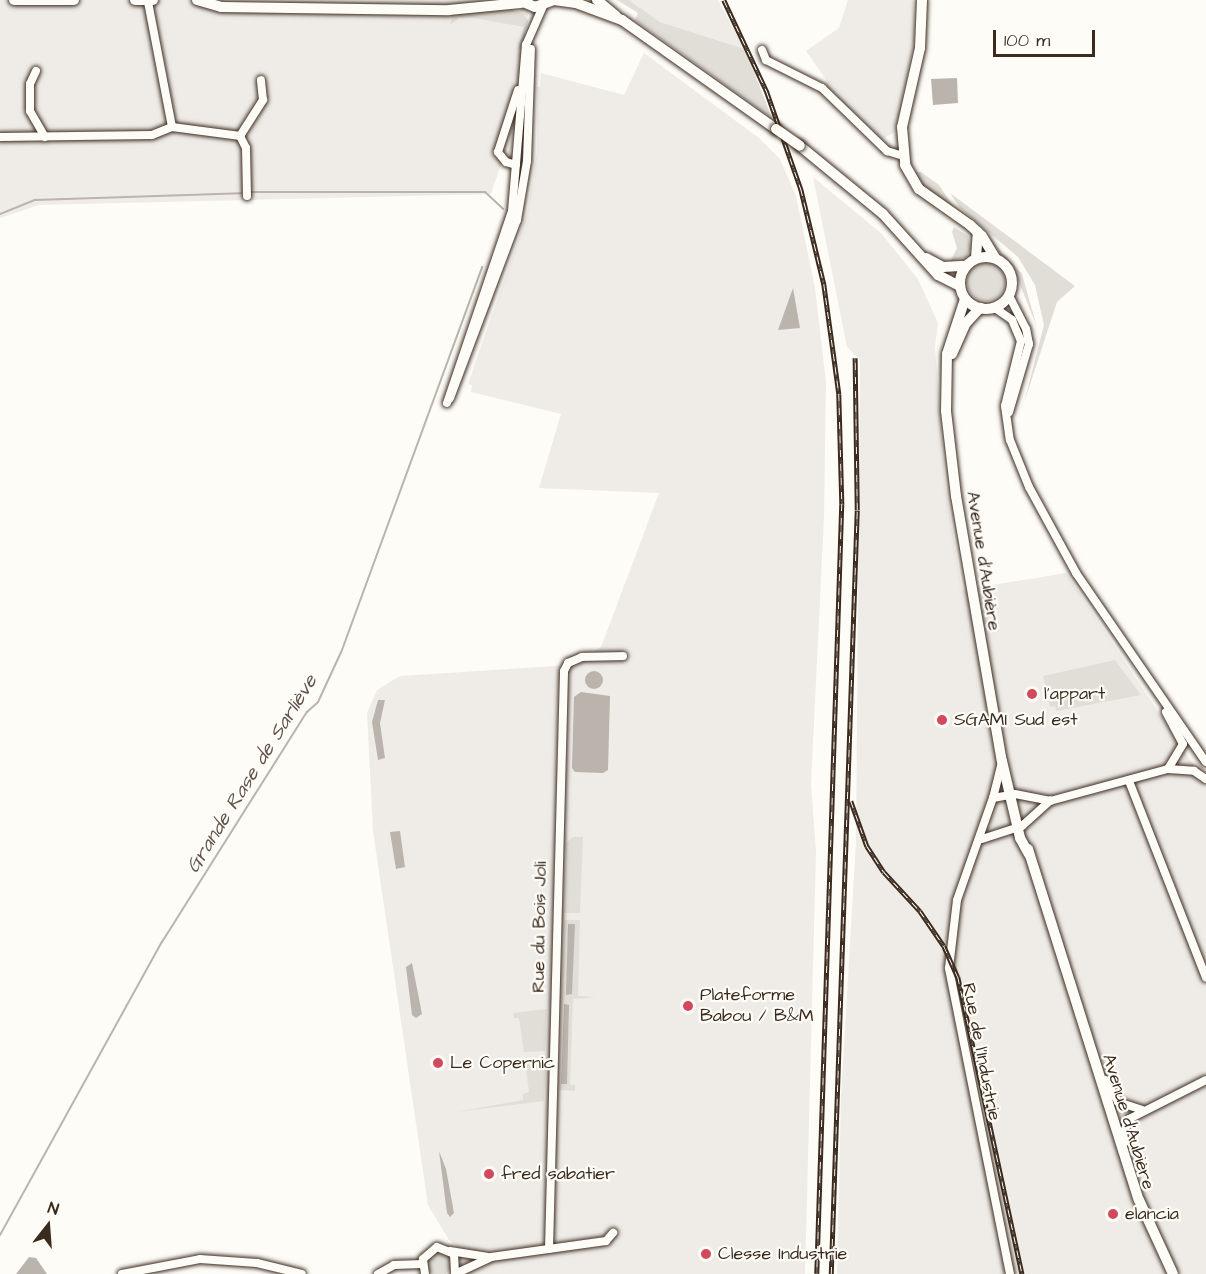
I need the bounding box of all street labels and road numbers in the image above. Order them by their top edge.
street label: Avenue d'Aubière [961,490,1005,632]
street label: Rue du Bois Joli [528,861,552,993]
street label: Rue de l'Industrie [957,981,1005,1123]
street label: Avenue d'Aubière [1097,1052,1159,1192]

